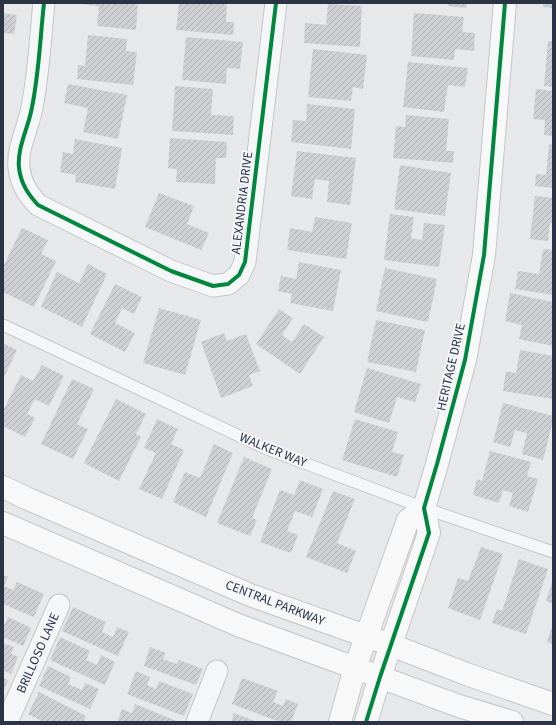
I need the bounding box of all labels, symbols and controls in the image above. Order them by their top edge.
street label: ALEXANDRIA DRIVE [227,151,257,255]
street label: HERITAGE DRIVE [432,321,470,413]
street label: WALKER WAY [237,428,310,472]
street label: CENTRAL PARKWAY [223,576,328,630]
street label: BRILLOSO LANE [12,610,64,696]

